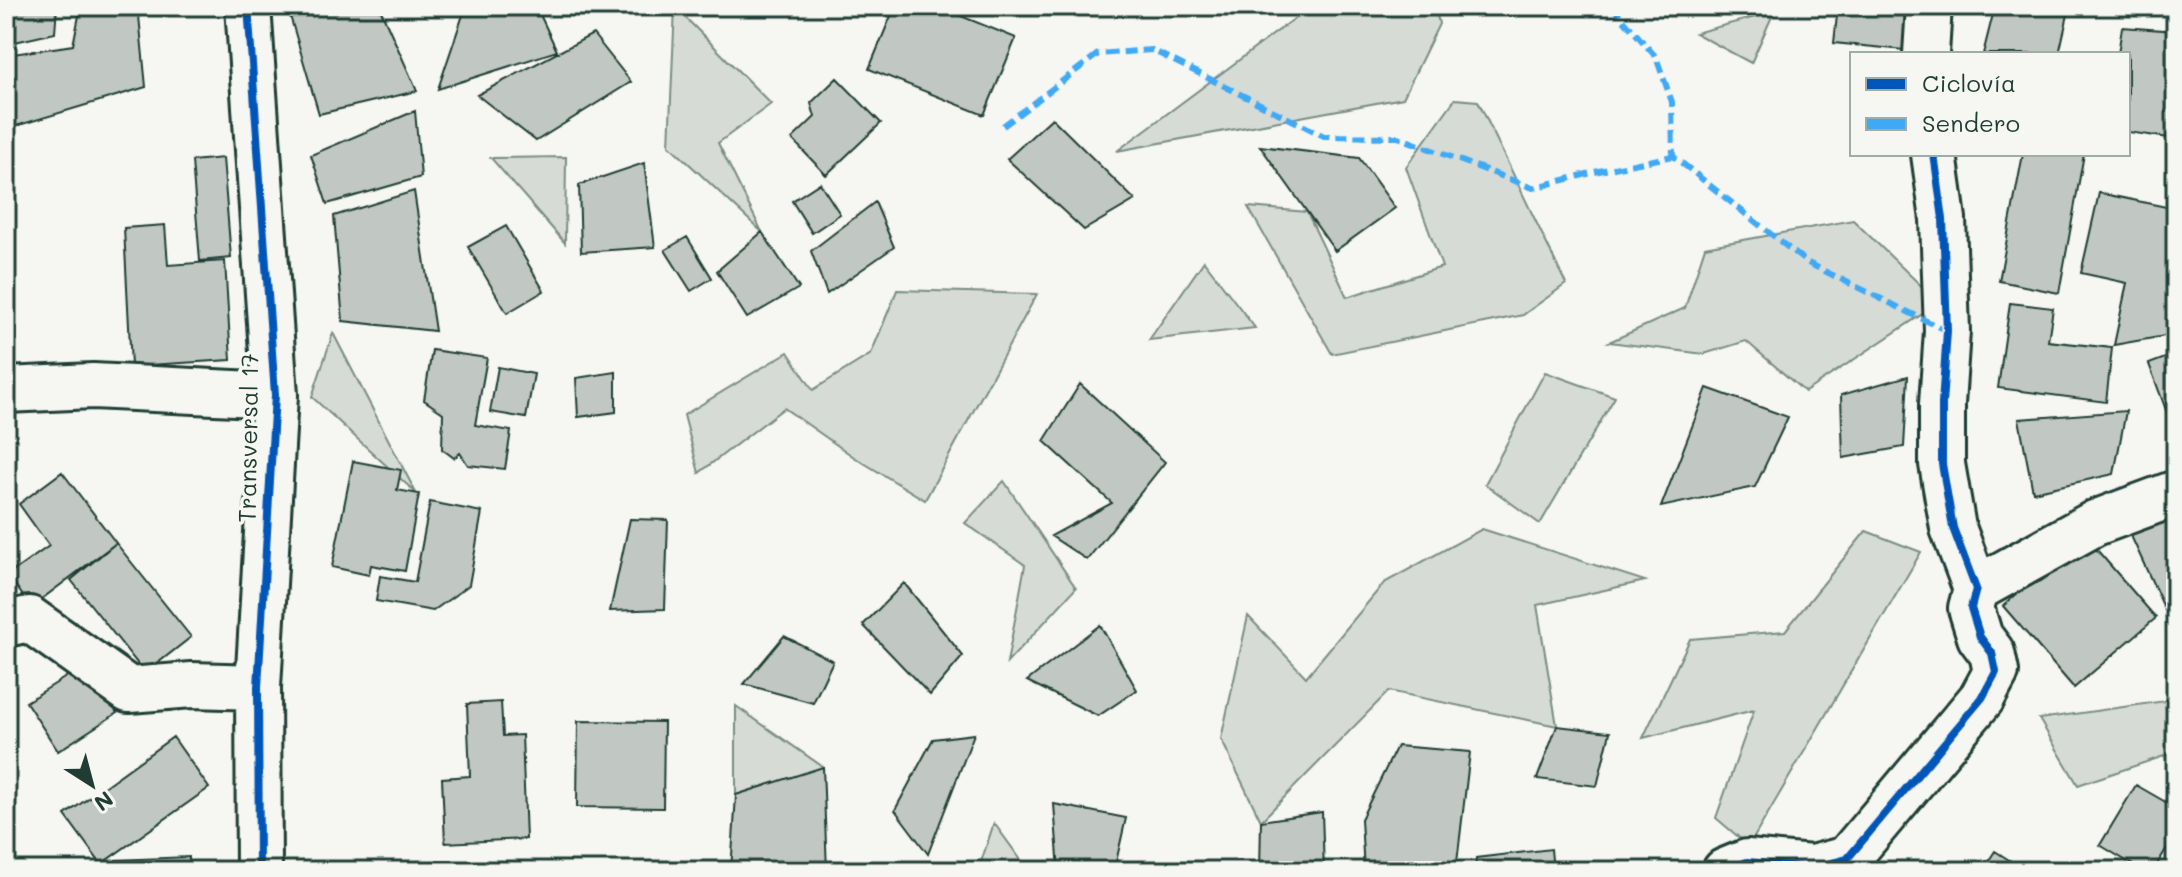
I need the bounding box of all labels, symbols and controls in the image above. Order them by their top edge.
legend [1850,52,2130,156]
text: Ciclovía [1922,67,2016,98]
text: Sendero [1922,107,2020,138]
street label: Transversal 17 [231,353,264,523]
north arrow [52,745,132,825]
text: N [89,785,119,818]

